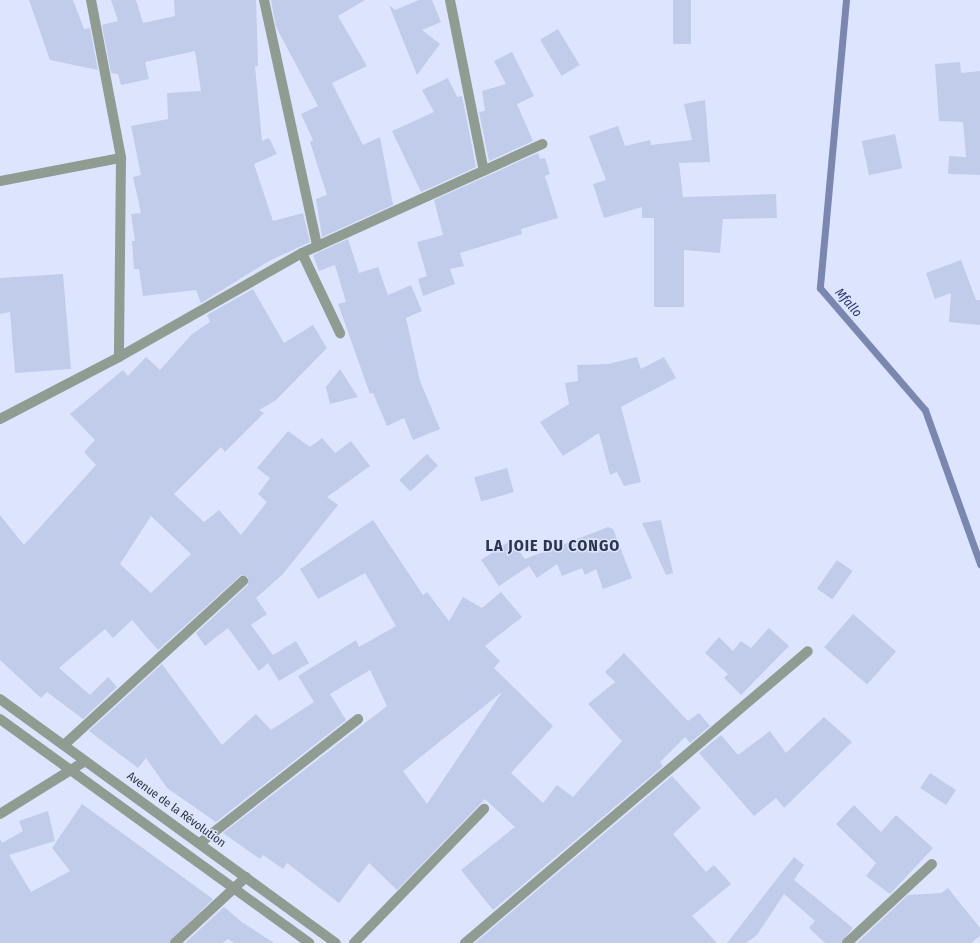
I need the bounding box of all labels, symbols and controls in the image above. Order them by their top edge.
water label: Mfallo [831,285,865,321]
district label: LA JOIE DU CONGO [486,536,620,556]
street label: Avenue de la Révolution [124,769,228,851]

